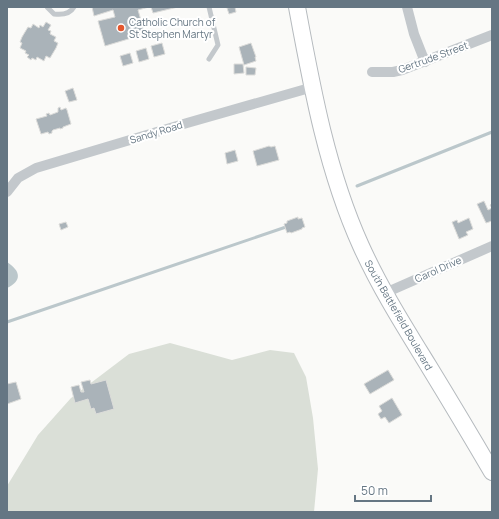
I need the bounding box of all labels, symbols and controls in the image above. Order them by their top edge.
place label: Catholic Church of St Stephen Martyr [129,15,216,41]
marker: Catholic Church of St Stephen Martyr [116,23,126,33]
street label: Gertrude Street [396,38,470,76]
street label: Sandy Road [128,117,184,147]
street label: Carol Drive [412,252,464,286]
street label: South Battlefield Boulevard [362,257,436,373]
scale bar [355,477,431,503]
text: 50 m [361,482,388,499]

